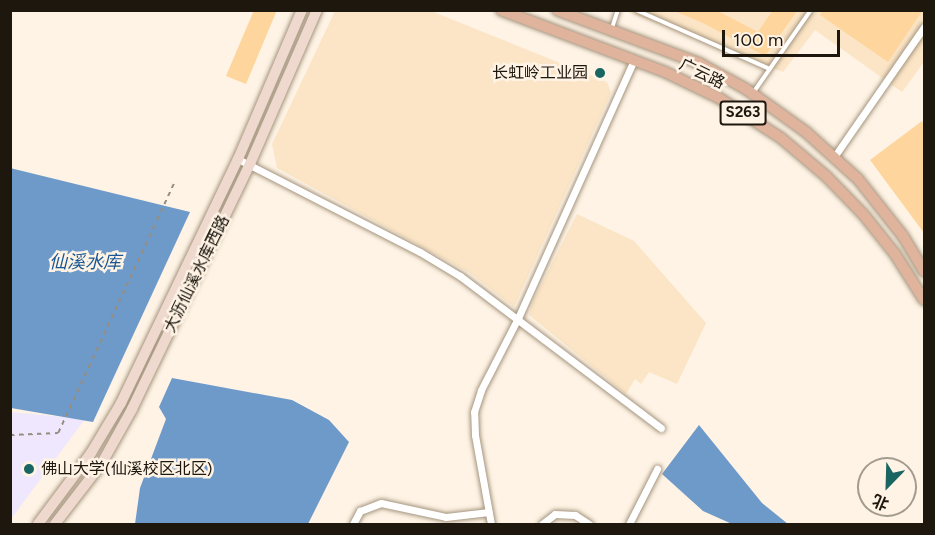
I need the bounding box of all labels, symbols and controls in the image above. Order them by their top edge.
scale bar [725,18,844,56]
text: 100 m [733,29,783,51]
street label: 广云路 [676,55,728,93]
place label: 长虹岭工业园 [492,63,588,83]
marker: 长虹岭工业园 [593,66,607,80]
road number: S263 [719,101,767,125]
street label: 大沥仙溪水库西路 [160,212,234,336]
water label: 仙溪水库 [49,251,121,273]
north arrow [857,457,917,517]
place label: 佛山大学(仙溪校区北区) [41,459,212,479]
marker: 佛山大学(仙溪校区北区) [22,462,36,476]
text: 北 [869,490,892,514]

